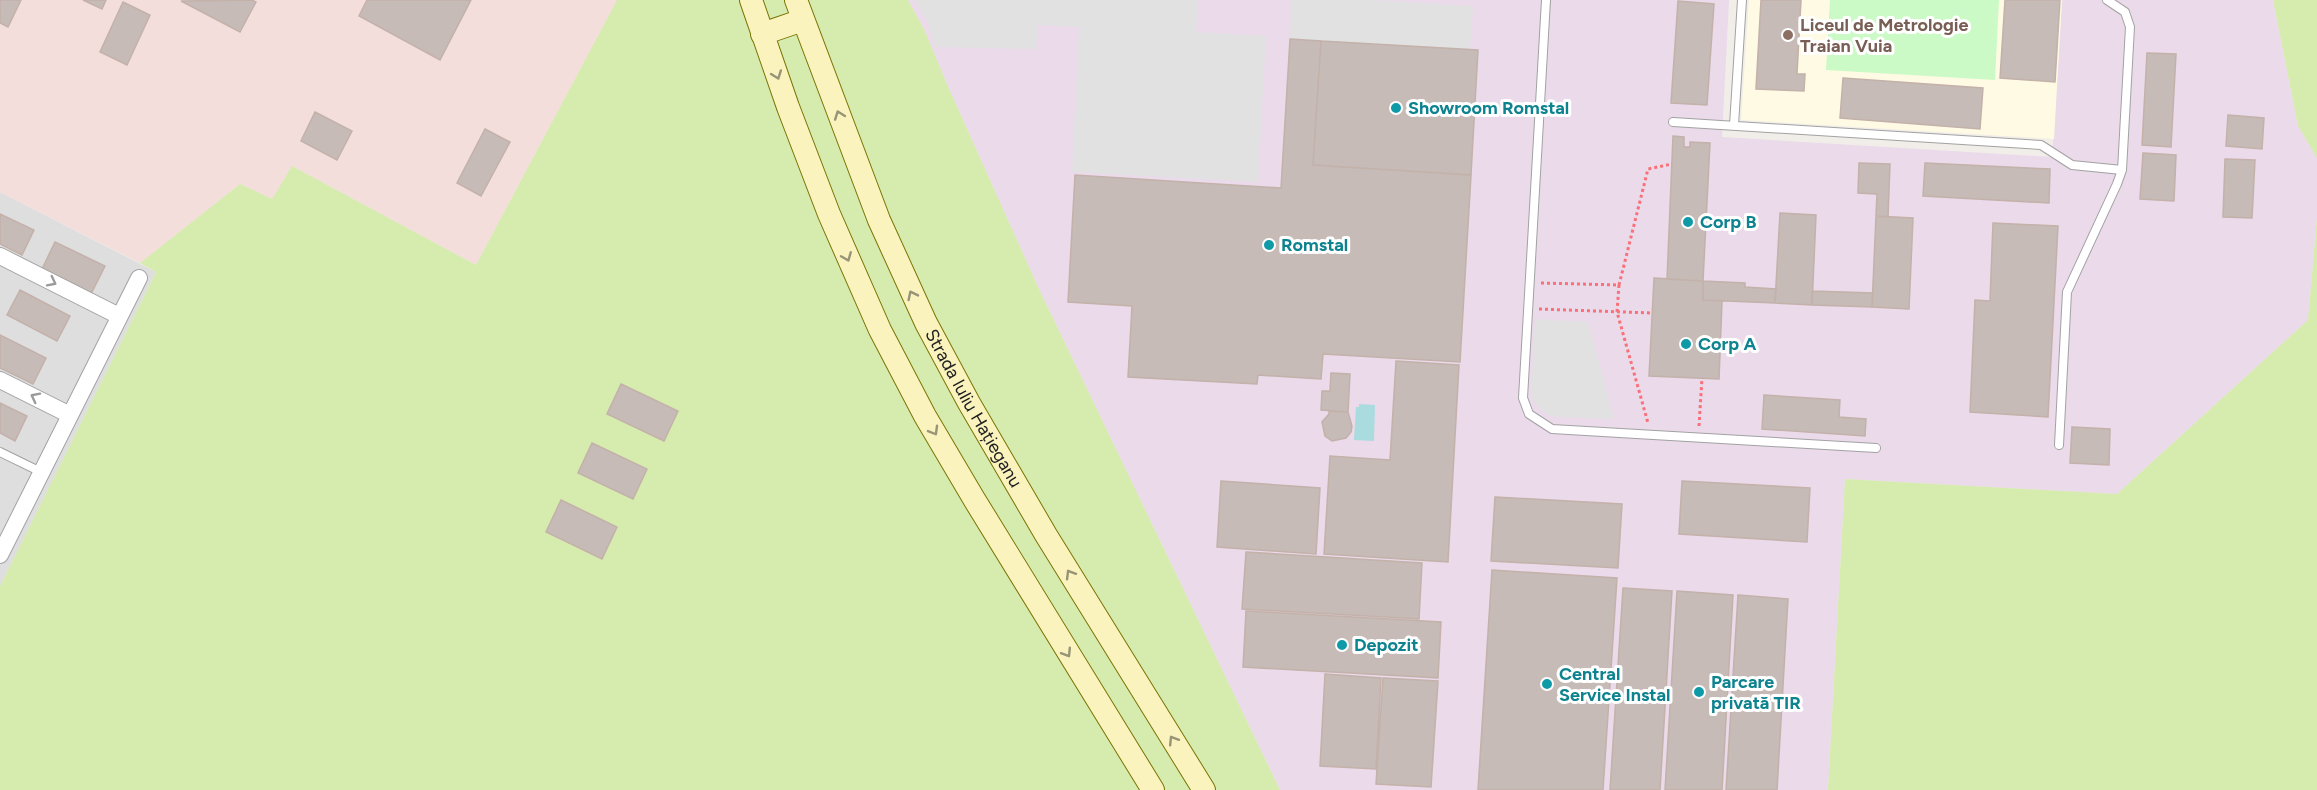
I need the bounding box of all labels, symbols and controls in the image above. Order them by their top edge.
place label: Liceul de Metrologie Traian Vuia [1800,14,1968,57]
marker: Liceul de Metrologie Traian Vuia [1781,28,1795,42]
one-way arrow [769,69,782,80]
place label: Showroom Romstal [1408,97,1569,119]
marker: Showroom Romstal [1389,101,1403,115]
one-way arrow [833,110,846,121]
place label: Corp B [1700,211,1756,233]
marker: Corp B [1681,215,1695,229]
place label: Romstal [1281,234,1348,256]
marker: Romstal [1262,238,1276,252]
one-way arrow [840,251,852,262]
one-way arrow [46,275,57,287]
one-way arrow [908,291,920,302]
street label: Strada Iuliu Hațieganu [920,325,1027,491]
place label: Corp A [1698,333,1756,355]
marker: Corp A [1679,337,1693,351]
one-way arrow [30,393,41,405]
one-way arrow [927,425,939,435]
one-way arrow [1067,570,1078,581]
place label: Depozit [1354,634,1418,656]
marker: Depozit [1335,638,1349,652]
one-way arrow [1059,647,1071,657]
place label: Central Service Instal [1559,663,1670,706]
place label: Parcare privată TIR [1711,671,1801,714]
marker: Central Service Instal [1540,677,1554,691]
marker: Parcare privată TIR [1692,685,1706,699]
one-way arrow [1169,736,1180,747]

